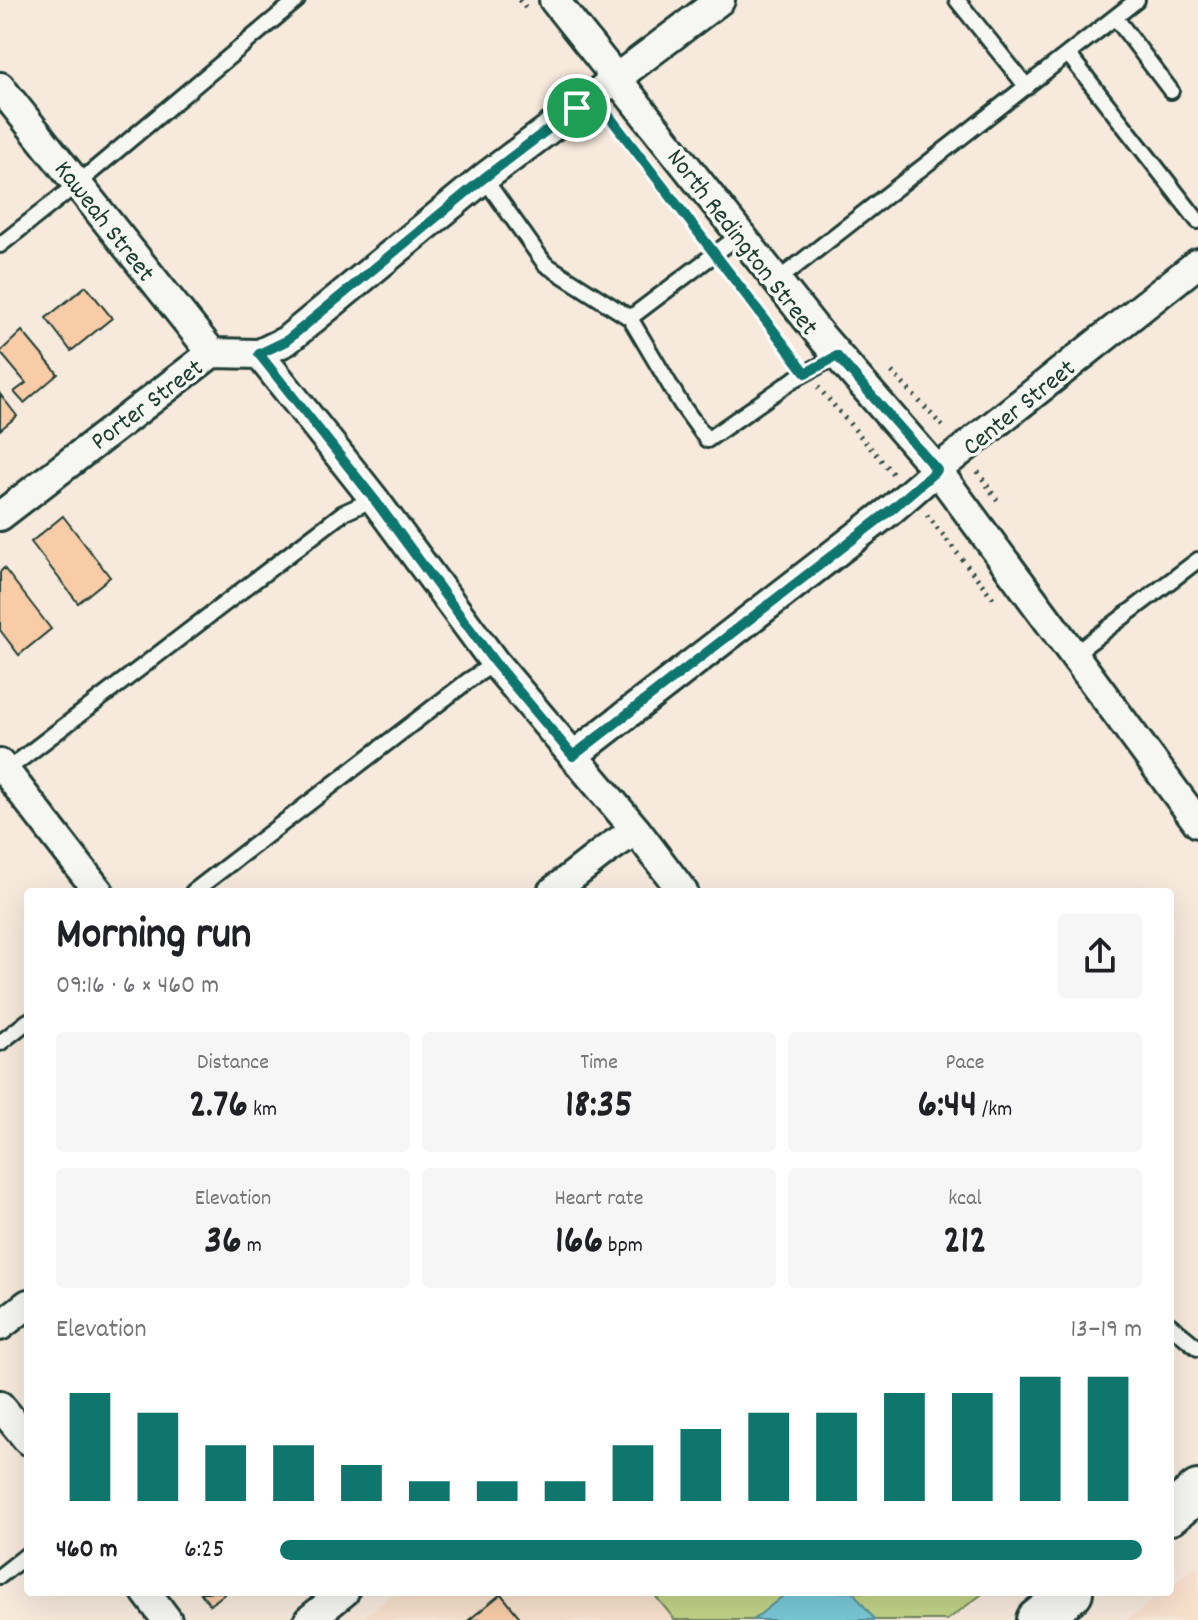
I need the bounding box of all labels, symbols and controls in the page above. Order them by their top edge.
pin [543,74,611,142]
icon: arrive [555,86,599,130]
street label: North Redington Street [656,142,826,345]
street label: Kaweah Street [44,153,163,291]
street label: Porter Street [84,351,213,461]
street label: Center Street [956,351,1085,466]
text: Morning run [56,906,251,969]
button: share [1058,914,1142,998]
text: 09:16 · 6 × 460 m [56,968,219,1005]
text: Distance [197,1048,269,1079]
text: Time [580,1048,618,1079]
text: Pace [946,1048,984,1079]
text: 2.76 [189,1079,248,1136]
text: 18:35 [565,1079,633,1136]
text: 6:44 [918,1079,977,1136]
text: km [248,1095,277,1126]
text: /km [977,1095,1012,1126]
text: Elevation [195,1184,271,1215]
text: Heart rate [555,1184,643,1215]
text: kcal [948,1184,982,1215]
text: 36 [204,1215,242,1272]
text: 166 [555,1215,603,1272]
text: 212 [943,1215,987,1272]
text: m [242,1231,262,1262]
text: bpm [603,1231,643,1262]
text: Elevation [56,1312,146,1349]
text: 13–19 m [1070,1312,1142,1349]
text: 460 m [56,1532,118,1569]
text: 6:25 [184,1532,224,1569]

